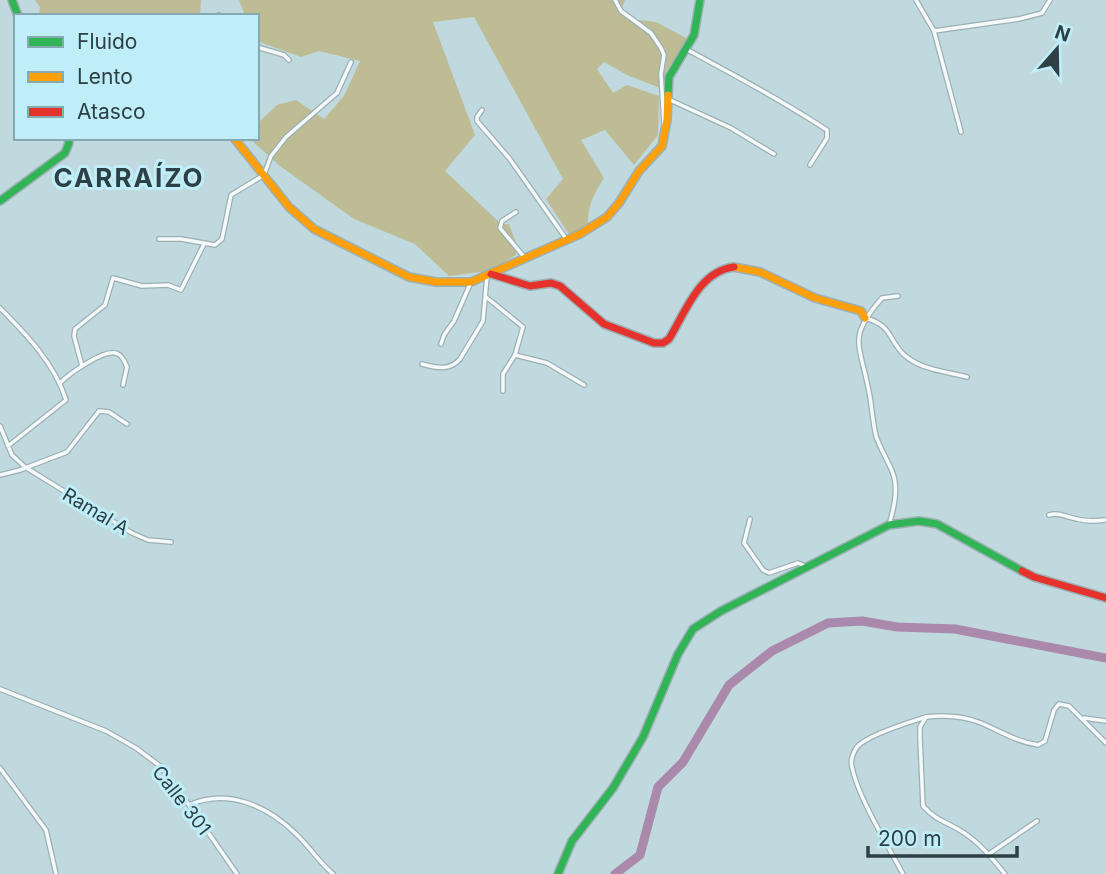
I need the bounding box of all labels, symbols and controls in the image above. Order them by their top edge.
legend [14,14,259,140]
north arrow [1022,14,1092,84]
text: N [1052,20,1073,47]
text: Fluido [77,29,137,54]
text: Lento [77,64,133,89]
text: Atasco [77,99,146,124]
district label: CARRAÍZO [53,162,205,193]
street label: Ramal A [58,483,133,540]
street label: Calle 301 [147,761,216,840]
scale bar [868,814,1017,858]
text: 200 m [878,826,942,851]

